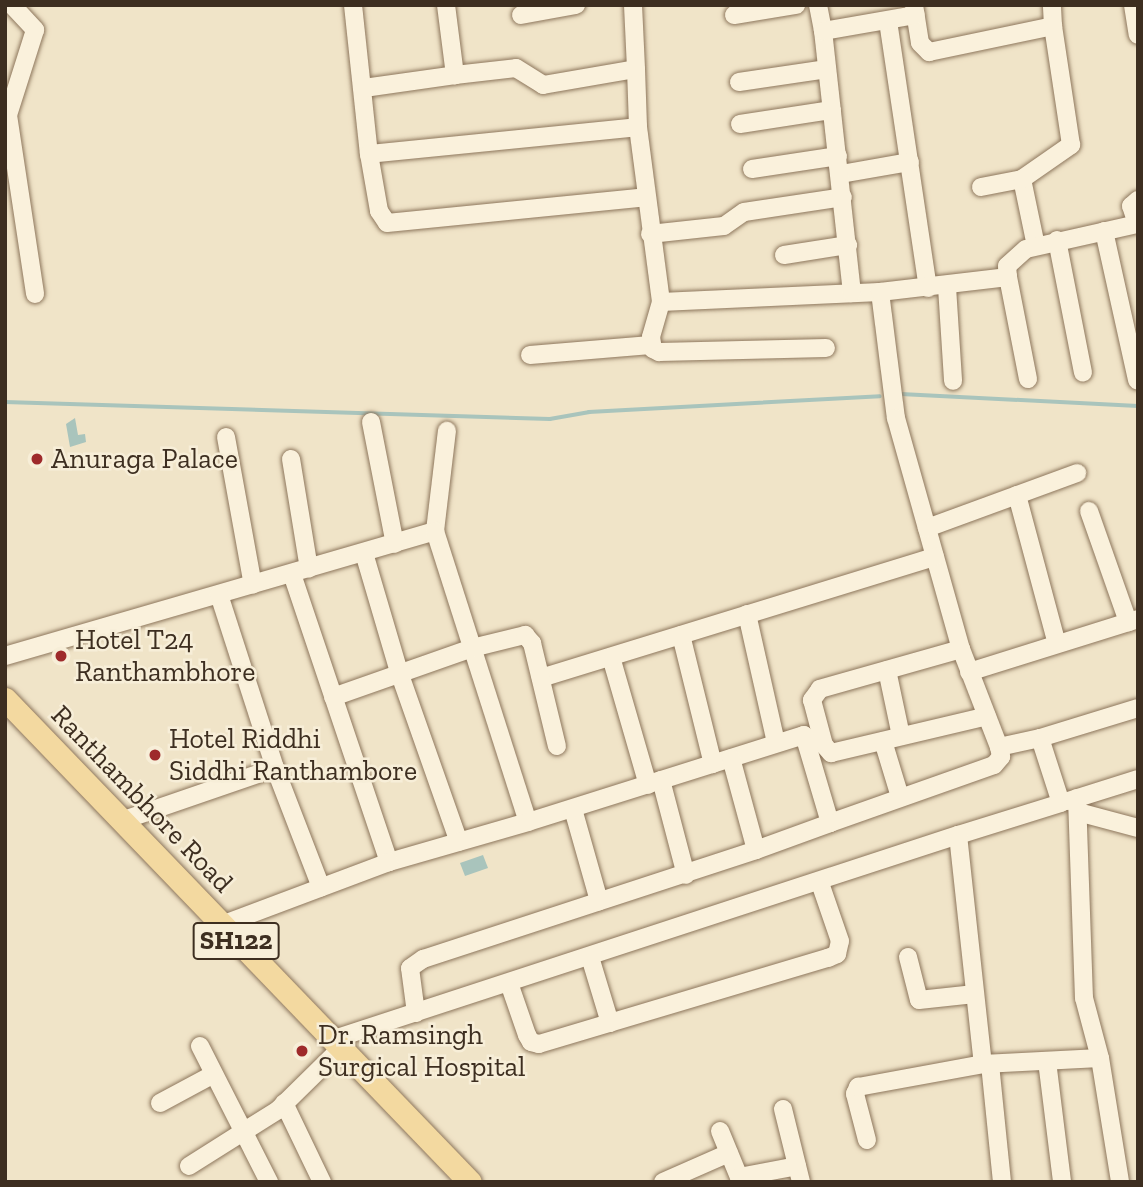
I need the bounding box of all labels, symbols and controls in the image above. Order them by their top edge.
place label: Anuraga Palace [51,442,238,476]
marker: Anuraga Palace [29,451,45,467]
place label: Hotel T24 Ranthambhore [75,623,256,689]
marker: Hotel T24 Ranthambhore [53,648,69,664]
street label: Ranthambhore Road [44,698,240,900]
place label: Hotel Riddhi Siddhi Ranthambore [169,722,417,788]
marker: Hotel Riddhi Siddhi Ranthambore [147,747,163,763]
road number: SH122 [192,918,280,964]
place label: Dr. Ramsingh Surgical Hospital [318,1018,526,1084]
marker: Dr. Ramsingh Surgical Hospital [292,1041,312,1061]

